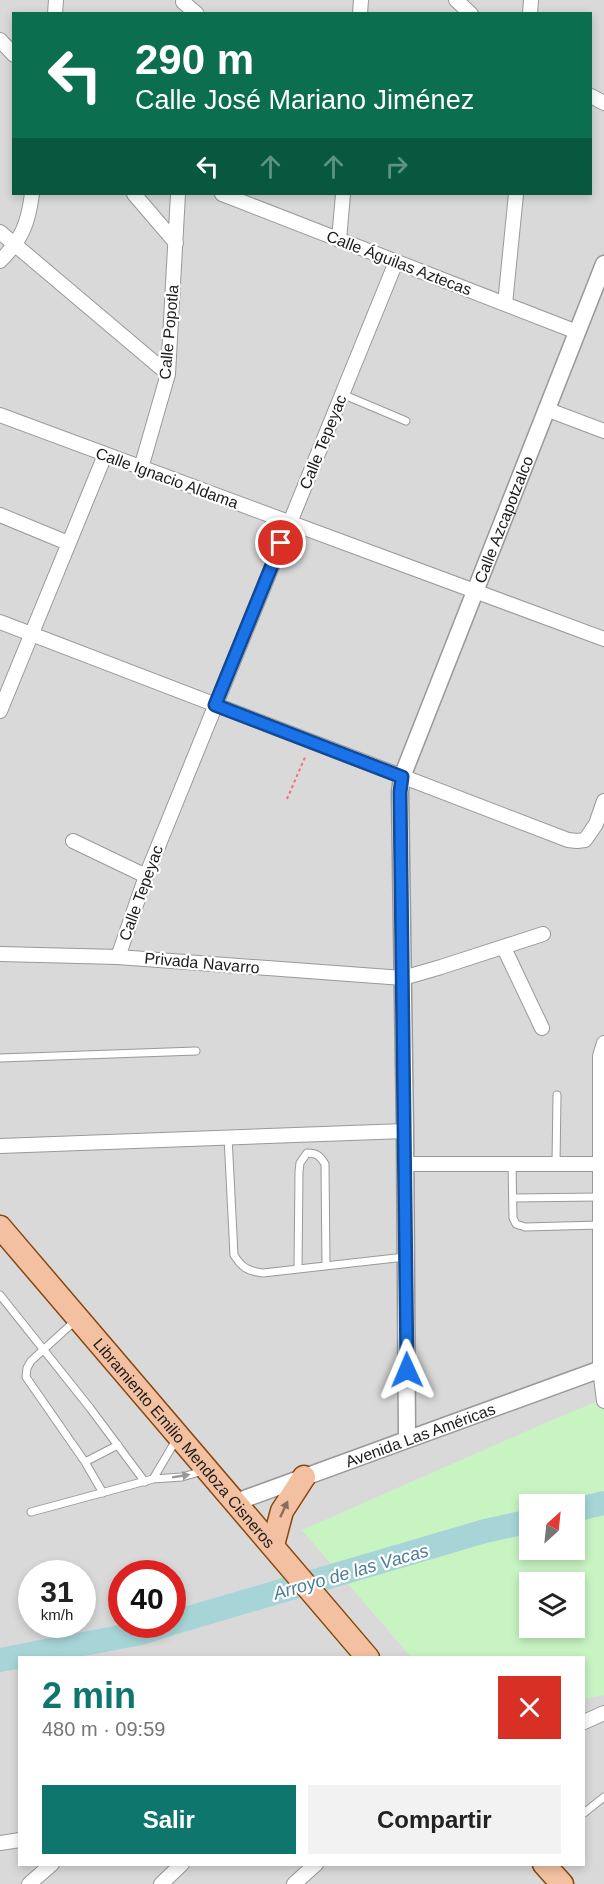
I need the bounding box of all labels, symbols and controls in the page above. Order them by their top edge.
icon: left [36,36,114,114]
text: 290 m [135,36,254,83]
text: Calle José Mariano Jiménez [135,85,474,115]
icon: left [191,150,224,183]
icon: ahead [254,150,287,183]
icon: ahead [317,150,350,183]
icon: right [380,150,413,183]
street label: Calle Águilas Aztecas [324,227,474,299]
street label: Calle Popotla [156,284,182,380]
street label: Calle Tepeyac [296,392,350,492]
street label: Calle Ignacio Aldama [93,444,241,512]
street label: Calle Azcapotzalco [471,453,536,585]
pin [255,517,306,568]
icon: arrive [264,526,297,559]
street label: Calle Tepeyac [116,843,166,943]
street label: Privada Navarro [144,949,260,977]
street label: Libramiento Emilio Mendoza Cisneros [90,1335,278,1551]
position arrow [375,1338,439,1402]
street label: Avenida Las Américas [343,1400,497,1470]
one-way arrow [172,1471,191,1480]
north arrow [519,1494,585,1560]
map controls [519,1494,585,1638]
one-way arrow [280,1501,289,1518]
water label: Arroyo de las Vacas [270,1540,431,1604]
speed limit sign: 40 [108,1560,186,1638]
button: layers [519,1572,585,1638]
text: 31 [40,1575,74,1608]
text: km/h [41,1606,73,1623]
text: 2 min [42,1675,136,1716]
button: close [498,1676,561,1739]
text: 480 m · 09:59 [42,1718,165,1740]
button: Salir [42,1785,296,1854]
button: Compartir [308,1785,561,1854]

